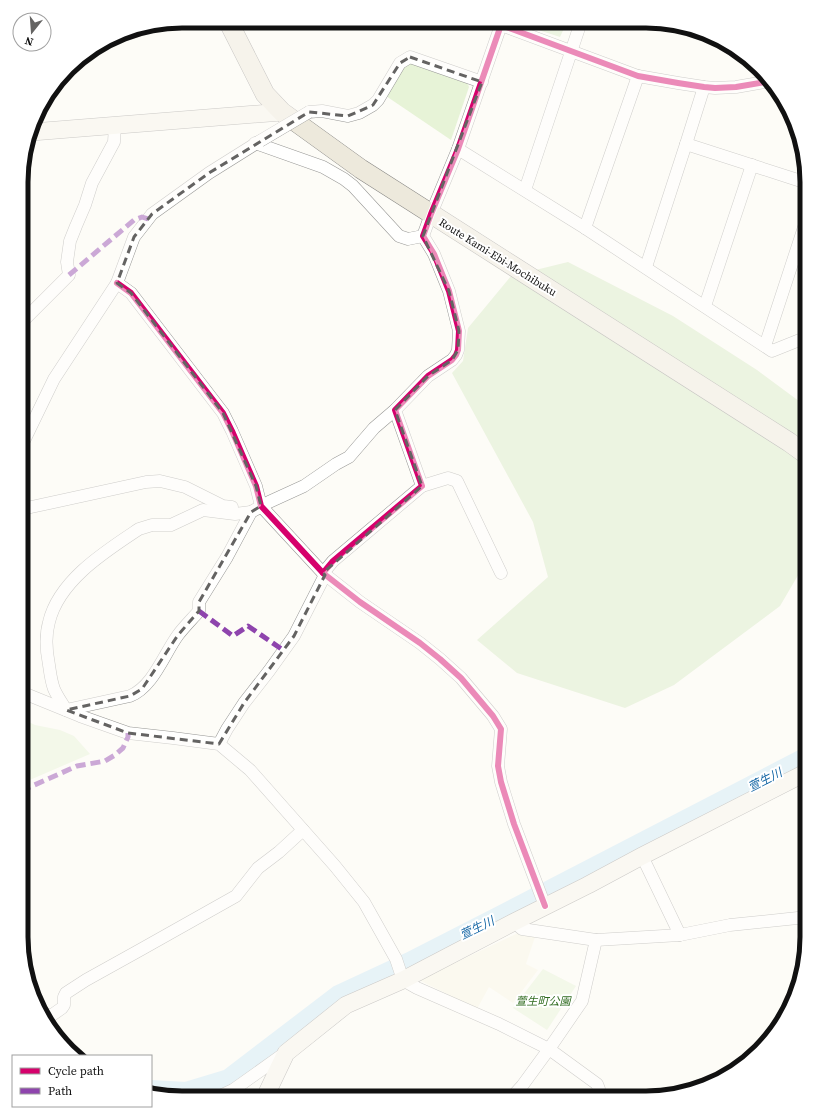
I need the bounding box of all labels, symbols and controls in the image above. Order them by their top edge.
north arrow [12,12,52,52]
text: N [23,33,35,49]
street label: Route Kami-Ebi-Mochibuku [436,215,560,300]
water label: 萱生川 [745,764,786,795]
water label: 萱生川 [457,912,498,943]
park label: 萱生町公園 [516,994,572,1009]
legend [12,1055,152,1107]
text: Cycle path [48,1063,104,1079]
text: Path [48,1083,72,1099]

